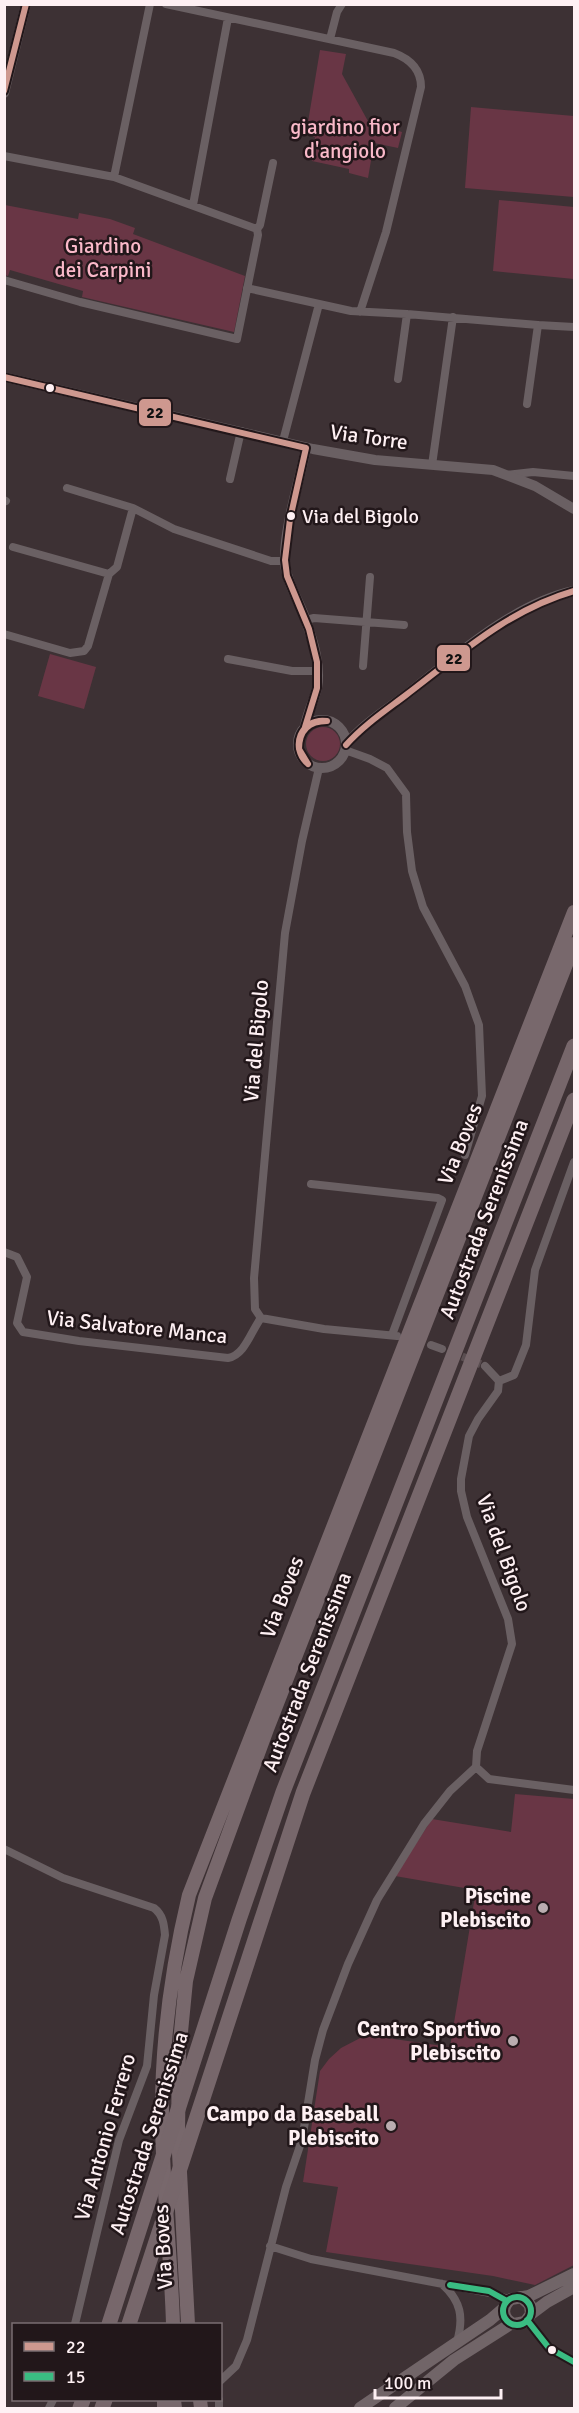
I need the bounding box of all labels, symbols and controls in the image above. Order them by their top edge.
park label: giardino fior d'angiolo [290,114,400,164]
park label: Giardino dei Carpini [55,233,151,283]
unlabelled marker [44,382,56,394]
line badge: 22 [138,398,172,427]
text: 22 [146,403,164,423]
street label: Via Torre [329,419,409,455]
place label: Via del Bigolo [302,504,419,529]
marker: Via del Bigolo [285,510,297,522]
line badge: 22 [436,644,471,672]
text: 22 [445,649,463,669]
street label: Via del Bigolo [238,979,274,1103]
street label: Via Boves [432,1100,488,1188]
street label: Autostrada Serenissima [434,1115,534,1323]
street label: Via Salvatore Manca [45,1305,229,1349]
street label: Via del Bigolo [471,1491,537,1615]
street label: Via Boves [255,1552,309,1642]
street label: Autostrada Serenissima [257,1568,357,1776]
place label: Piscine Plebiscito [440,1883,531,1933]
marker: Piscine Plebiscito [536,1901,550,1915]
place label: Centro Sportivo Plebiscito [357,2016,501,2066]
street label: Autostrada Serenissima [104,2028,194,2238]
marker: Centro Sportivo Plebiscito [506,2034,520,2048]
street label: Via Antonio Ferrero [69,2050,141,2224]
place label: Campo da Baseball Plebiscito [207,2101,379,2151]
marker: Campo da Baseball Plebiscito [384,2119,398,2133]
street label: Via Boves [148,2204,178,2290]
legend [12,2323,222,2401]
text: 22 [66,2336,85,2358]
unlabelled marker [546,2344,558,2356]
scale bar [375,2362,501,2400]
text: 15 [66,2366,85,2388]
text: 100 m [384,2372,431,2394]

